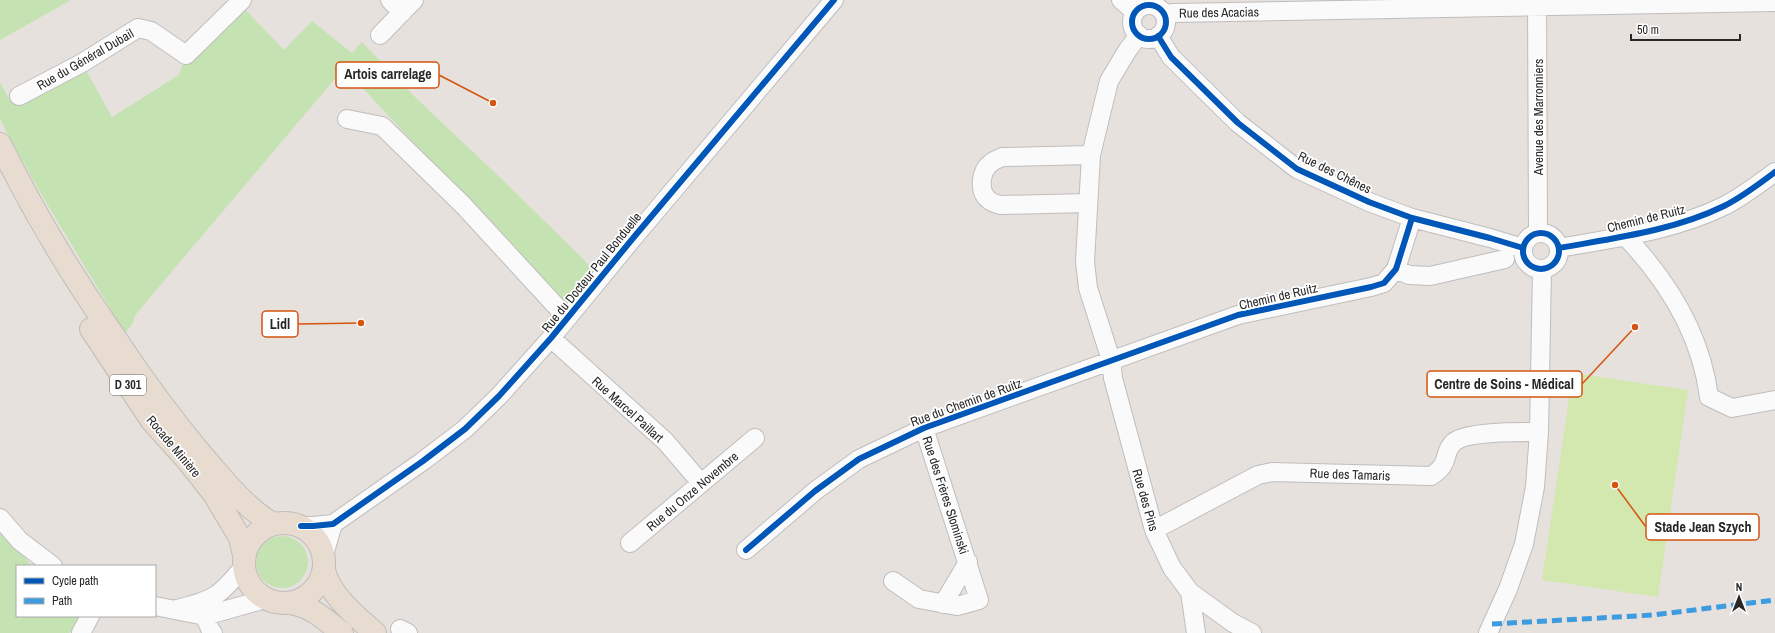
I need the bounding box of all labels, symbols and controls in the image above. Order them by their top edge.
street label: Rue des Acacias [1179,3,1259,22]
scale bar [1631,16,1740,42]
text: 50 m [1637,22,1659,38]
street label: Rue du Général Dubail [34,25,137,94]
street label: Avenue des Marronniers [1530,59,1547,176]
callout: Artois carrelage [336,62,439,88]
text: Artois carrelage [344,65,432,83]
street label: Rue des Chênes [1295,147,1374,197]
street label: Chemin de Ruitz [1605,201,1687,236]
street label: Rue du Docteur Paul Bonduelle [538,209,645,336]
street label: Chemin de Ruitz [1237,279,1319,314]
callout: Lidl [262,311,298,337]
text: Lidl [270,315,290,333]
callout: Centre de Soins - Médical [1427,371,1582,397]
street label: Rue Marcel Paillart [588,373,667,446]
street label: Rue du Chemin de Ruitz [908,374,1024,431]
road number: D 301 [110,375,146,395]
text: Centre de Soins - Médical [1434,375,1574,393]
street label: Rocade Minière [143,412,205,481]
street label: Rue des Frères Slominski [918,434,973,556]
street label: Rue du Onze Novembre [643,448,742,535]
street label: Rue des Tamaris [1309,465,1391,484]
street label: Rue des Pins [1129,467,1163,533]
callout: Stade Jean Szych [1646,514,1759,540]
text: Stade Jean Szych [1655,518,1752,536]
legend [16,565,156,617]
text: Cycle path [52,573,99,589]
north arrow [1719,577,1759,617]
text: N [1736,580,1742,594]
text: Path [52,593,72,609]

